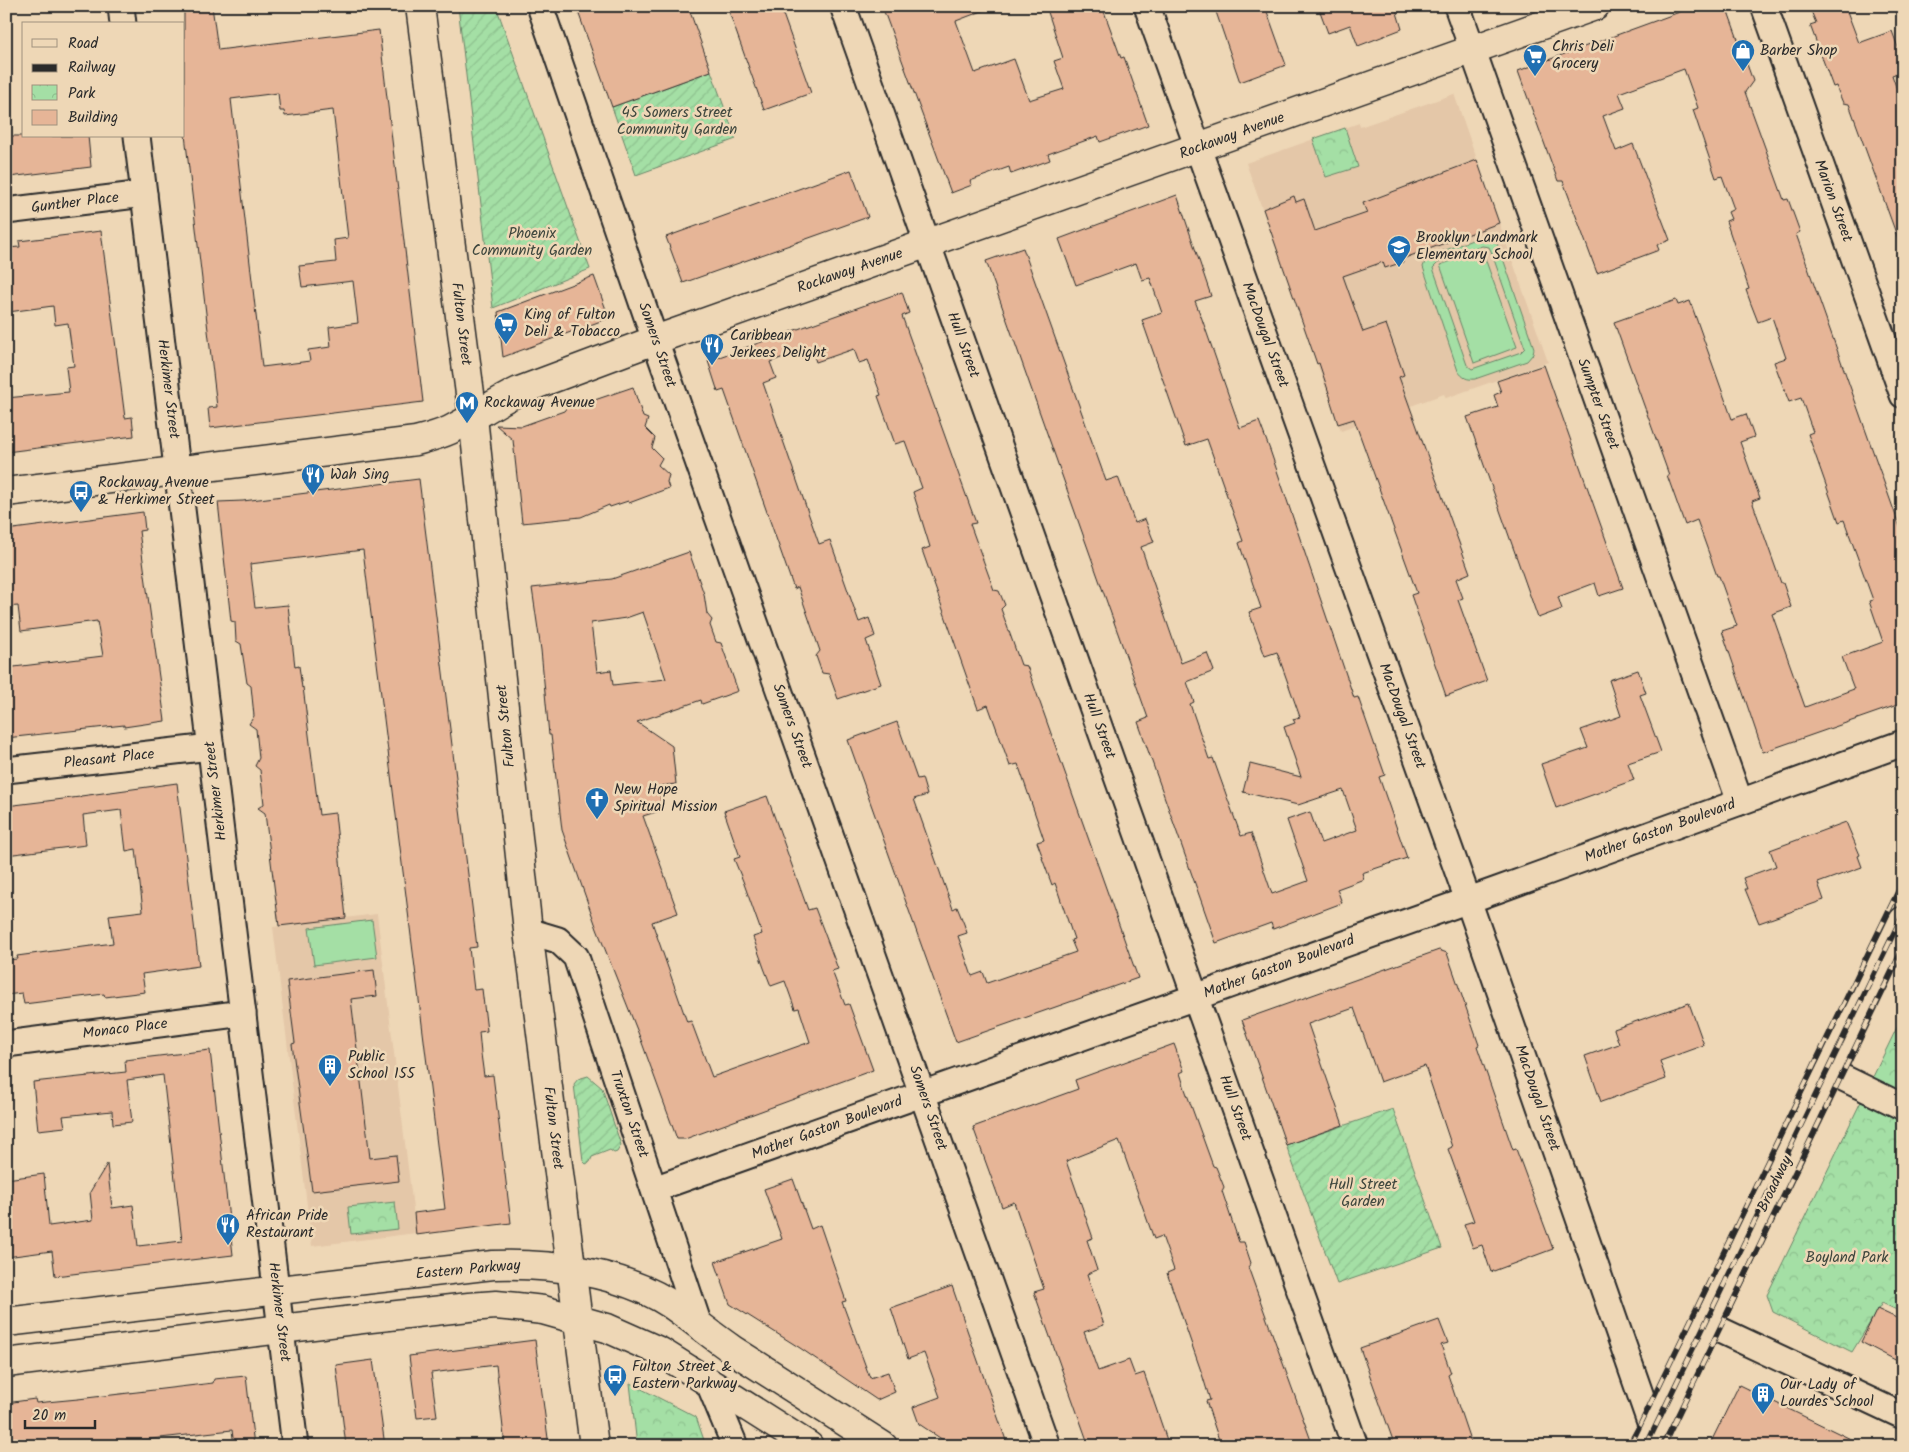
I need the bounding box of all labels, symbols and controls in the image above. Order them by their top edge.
legend [22,22,185,138]
text: Road [68,32,99,56]
place label: Chris Deli Grocery [1552,35,1615,76]
shop icon: Barber Shop [1730,38,1756,72]
place label: Barber Shop [1760,39,1837,63]
supermarket icon: Chris Deli Grocery [1522,43,1548,77]
text: Railway [68,56,116,80]
text: Park [68,82,96,106]
park label: 45 Somers Street Community Garden [617,101,737,142]
text: Building [68,106,118,130]
street label: Rockaway Avenue [1176,106,1288,166]
street label: Marion Street [1807,156,1859,246]
street label: Gunther Place [30,186,120,220]
park label: Phoenix Community Garden [472,222,592,263]
place label: Brooklyn Landmark Elementary School [1416,226,1539,267]
school or university icon: Brooklyn Landmark Elementary School [1386,234,1412,268]
street label: Rockaway Avenue [794,242,906,300]
street label: MacDougal Street [1235,279,1295,391]
street label: Fulton Street [444,281,478,367]
street label: Somers Street [631,299,683,391]
place label: King of Fulton Deli & Tobacco [524,303,620,344]
street label: Hull Street [940,309,986,382]
supermarket icon: King of Fulton Deli & Tobacco [493,311,519,345]
place label: Caribbean Jerkees Delight [730,324,827,365]
restaurant icon: Caribbean Jerkees Delight [699,332,725,366]
street label: Herkimer Street [150,338,186,440]
street label: Sumpter Street [1570,355,1626,453]
metro station icon: Rockaway Avenue [454,390,480,424]
place label: Rockaway Avenue [484,391,595,415]
restaurant icon: Wah Sing [300,462,326,496]
place label: Wah Sing [330,463,389,487]
place label: Rockaway Avenue & Herkimer Street [98,471,215,512]
bus stop icon: Rockaway Avenue & Herkimer Street [68,479,94,513]
street label: MacDougal Street [1372,660,1432,772]
street label: Somers Street [766,680,819,772]
street label: Fulton Street [490,683,522,769]
street label: Hull Street [1076,690,1122,763]
street label: Herkimer Street [198,740,234,842]
street label: Pleasant Place [62,742,156,776]
place label: New Hope Spiritual Mission [614,778,718,819]
church icon: New Hope Spiritual Mission [584,786,610,820]
street label: Mother Gaston Boulevard [1581,792,1739,870]
street label: Mother Gaston Boulevard [1200,928,1358,1006]
street label: Monaco Place [81,1012,169,1046]
street label: MacDougal Street [1508,1042,1566,1155]
place label: Public School 155 [348,1045,416,1086]
building icon: Public School 155 [317,1053,343,1087]
street label: Somers Street [902,1062,954,1154]
street label: Truxton Street [603,1067,655,1161]
street label: Hull Street [1212,1072,1258,1145]
street label: Fulton Street [536,1085,570,1171]
street label: Mother Gaston Boulevard [748,1089,906,1167]
street label: Broadway [1751,1151,1799,1216]
park label: Hull Street Garden [1329,1173,1398,1214]
place label: African Pride Restaurant [246,1204,328,1245]
restaurant icon: African Pride Restaurant [215,1212,241,1246]
park label: Boyland Park [1806,1246,1889,1270]
street label: Eastern Parkway [415,1253,522,1287]
street label: Herkimer Street [261,1261,297,1363]
place label: Fulton Street & Eastern Parkway [632,1355,738,1396]
bus stop icon: Fulton Street & Eastern Parkway [602,1363,628,1397]
place label: Our Lady of Lourdes School [1780,1373,1874,1414]
building icon: Our Lady of Lourdes School [1750,1381,1776,1415]
scale bar [25,1397,95,1429]
text: 20 m [32,1404,66,1428]

